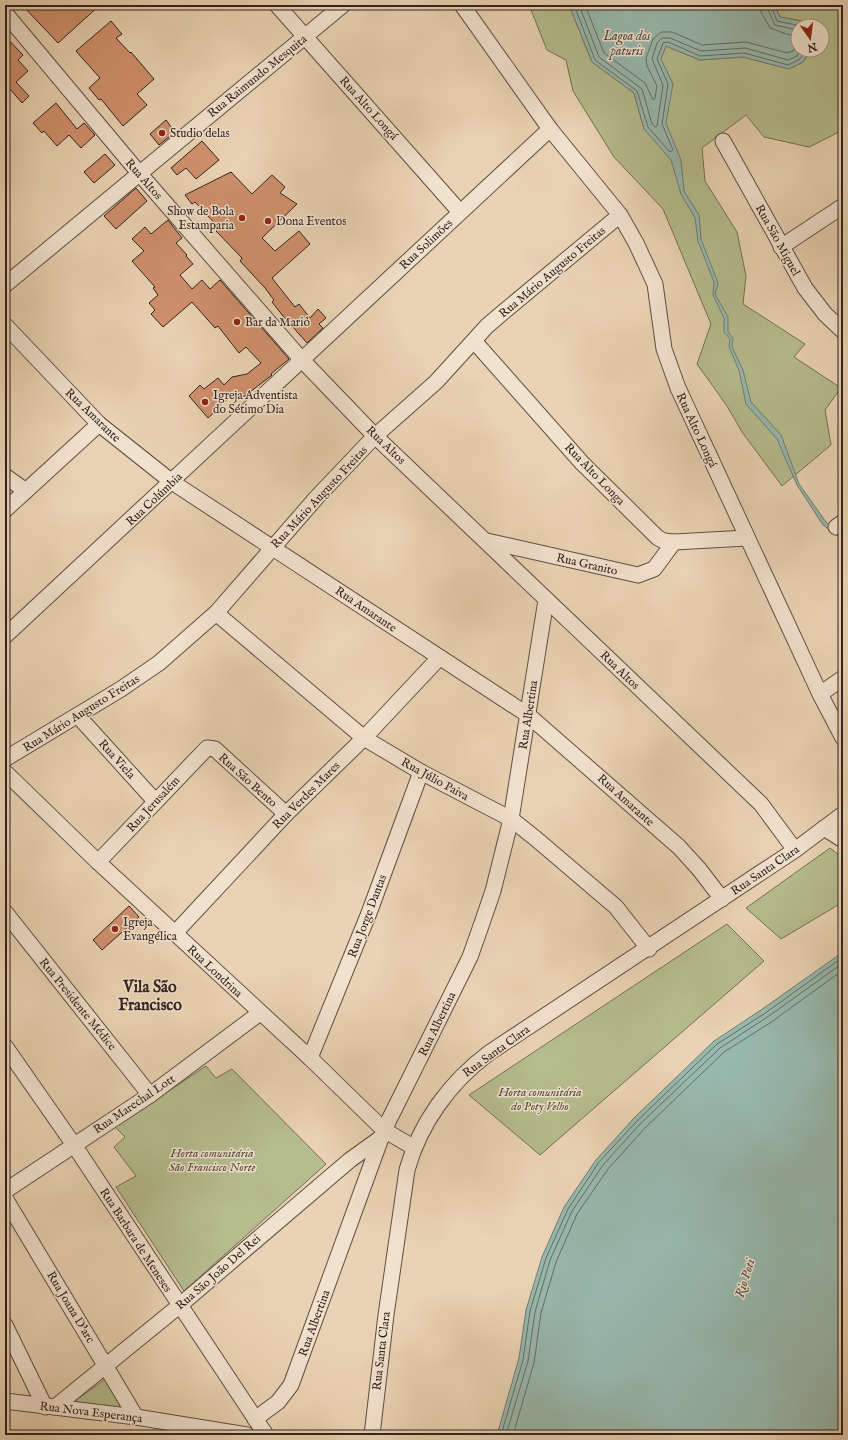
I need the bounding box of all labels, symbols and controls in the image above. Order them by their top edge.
north arrow [790,18,830,58]
water label: Lagoa dos paturis [602,28,651,60]
street label: Rua Raimundo Mesquita [205,31,311,122]
text: N [805,39,819,55]
street label: Rua Alto Longá [336,73,402,144]
place label: Studio delas [170,126,230,141]
marker: Studio delas [157,128,167,138]
street label: Rua Altos [122,156,165,203]
street label: Rua São Miguel [752,202,804,279]
place label: Show de Bola Estamparia [167,204,235,234]
marker: Show de Bola Estamparia [237,213,247,223]
place label: Dona Eventos [276,214,346,229]
marker: Dona Eventos [263,216,273,226]
street label: Rua Solimões [397,216,456,273]
street label: Rua Mário Augusto Freitas [496,223,609,321]
place label: Bar da Mariô [245,315,310,330]
marker: Bar da Mariô [232,317,242,327]
street label: Rua Amarante [62,385,124,446]
place label: Igreja Adventista do Sétimo Dia [213,388,298,417]
street label: Rua Alto Longá [673,390,721,471]
marker: Igreja Adventista do Sétimo Dia [200,397,210,407]
street label: Rua Altos [363,423,409,468]
street label: Rua Alto Longa [561,440,629,509]
street label: Rua Mário Augusto Freitas [268,443,371,552]
street label: Rua Colúmbia [123,469,186,529]
street label: Rua Granito [555,550,619,579]
street label: Rua Amarante [332,583,400,636]
street label: Rua Altos [597,648,643,693]
street label: Rua Mário Augusto Freitas [20,671,142,755]
street label: Rua Albertina [516,679,541,751]
street label: Rua Viela [95,736,139,783]
street label: Rua São Bento [215,750,281,811]
street label: Rua Júlio Paiva [398,755,472,805]
street label: Rua Verdes Mares [269,758,343,832]
street label: Rua Amarante [594,771,658,830]
street label: Rua Jerusalém [124,773,184,836]
street label: Rua Santa Clara [728,842,803,899]
street label: Rua Jorge Dantas [345,872,391,960]
place label: Igreja Evangélica [123,915,178,944]
marker: Igreja Evangélica [110,924,120,934]
street label: Rua Londrina [184,942,246,1001]
street label: Rua Presidente Médice [36,955,120,1054]
district label: Vila São Francisco [118,978,182,1016]
street label: Rua Albertina [415,989,460,1059]
street label: Rua Santa Clara [460,1022,533,1081]
street label: Rua Marechal Lott [91,1072,178,1137]
park label: Horta comunitária do Poty Velho [497,1085,582,1114]
park label: Horta comunitária São Francisco Norte [168,1146,256,1175]
street label: Rua Barbara de Meneses [96,1185,175,1295]
street label: Rua São João Del Rei [173,1231,265,1314]
water label: Rio Poti [731,1256,760,1300]
street label: Rua Joana D'arc [42,1269,98,1346]
street label: Rua Albertina [295,1287,334,1359]
street label: Rua Santa Clara [369,1310,394,1391]
street label: Rua Nova Esperança [39,1399,144,1427]

